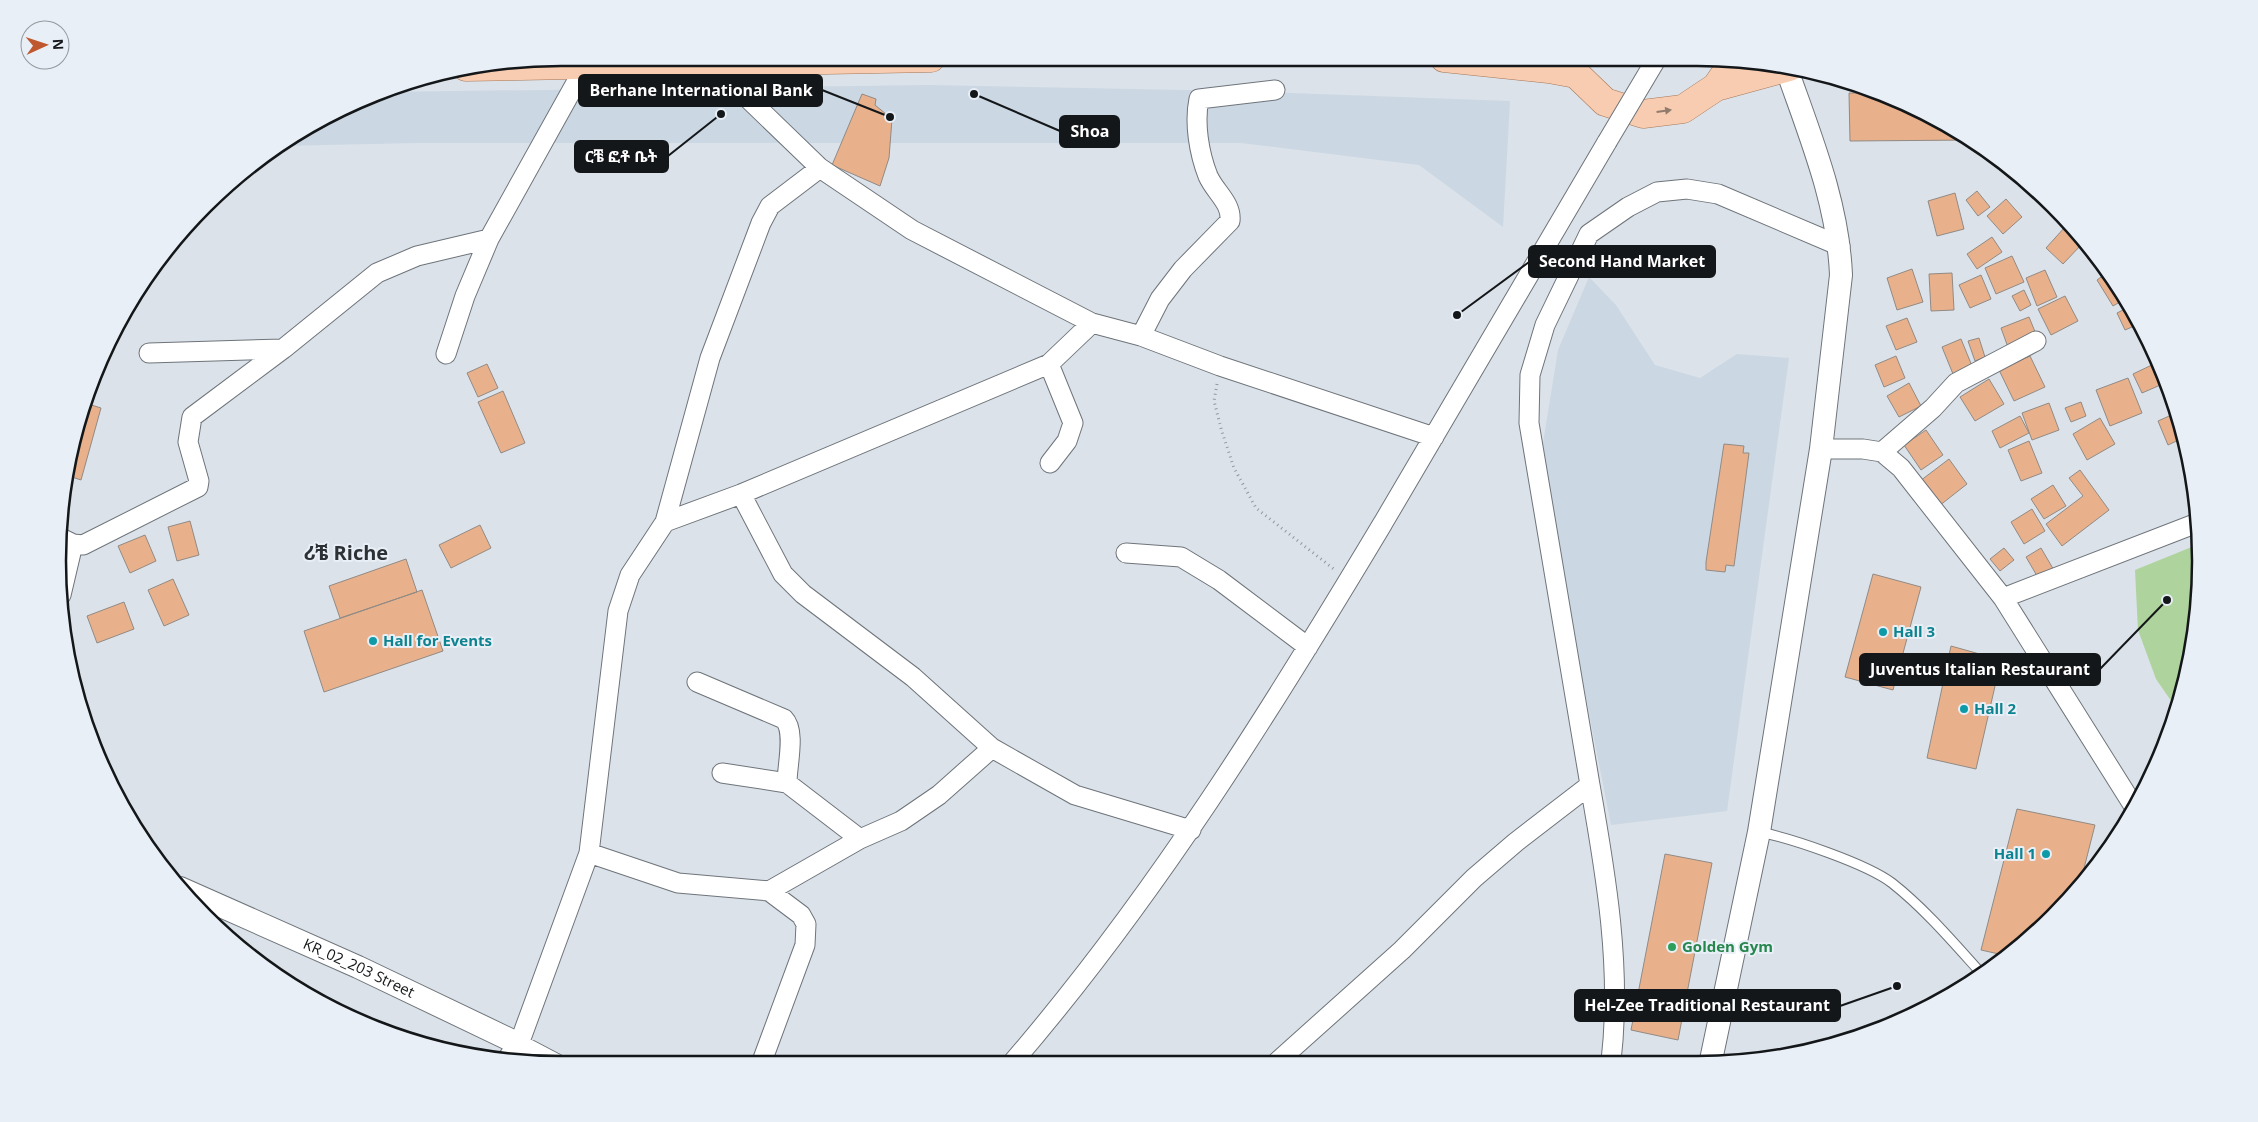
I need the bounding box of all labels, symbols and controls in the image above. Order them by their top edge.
north arrow [20,20,70,70]
text: N [49,38,68,50]
callout: Berhane International Bank [579,75,822,106]
text: Berhane International Bank [589,79,813,101]
one-way arrow [1656,107,1672,115]
callout: Shoa [1060,116,1119,147]
text: Shoa [1071,120,1109,142]
callout: ርቼ ፎቶ ቤት [575,141,668,172]
text: ርቼ ፎቶ ቤት [585,145,658,167]
callout: Second Hand Market [1529,246,1715,277]
text: Second Hand Market [1539,250,1705,272]
district label: ሪቼ Riche [304,539,388,566]
place label: Hall 3 [1893,621,1935,641]
marker: Hall 3 [1877,626,1889,638]
place label: Hall for Events [383,630,492,650]
marker: Hall for Events [367,635,379,647]
callout: Juventus Italian Restaurant [1860,654,2100,685]
text: Juventus Italian Restaurant [1868,658,2090,680]
place label: Hall 2 [1974,698,2017,718]
marker: Hall 2 [1958,703,1970,715]
place label: Hall 1 [1994,843,2036,863]
marker: Hall 1 [2040,848,2052,860]
street label: KR_02_203 Street [300,933,418,1002]
place label: Golden Gym [1682,936,1773,956]
marker: Golden Gym [1666,941,1678,953]
callout: Hel-Zee Traditional Restaurant [1575,990,1840,1021]
text: Hel-Zee Traditional Restaurant [1584,994,1830,1016]

